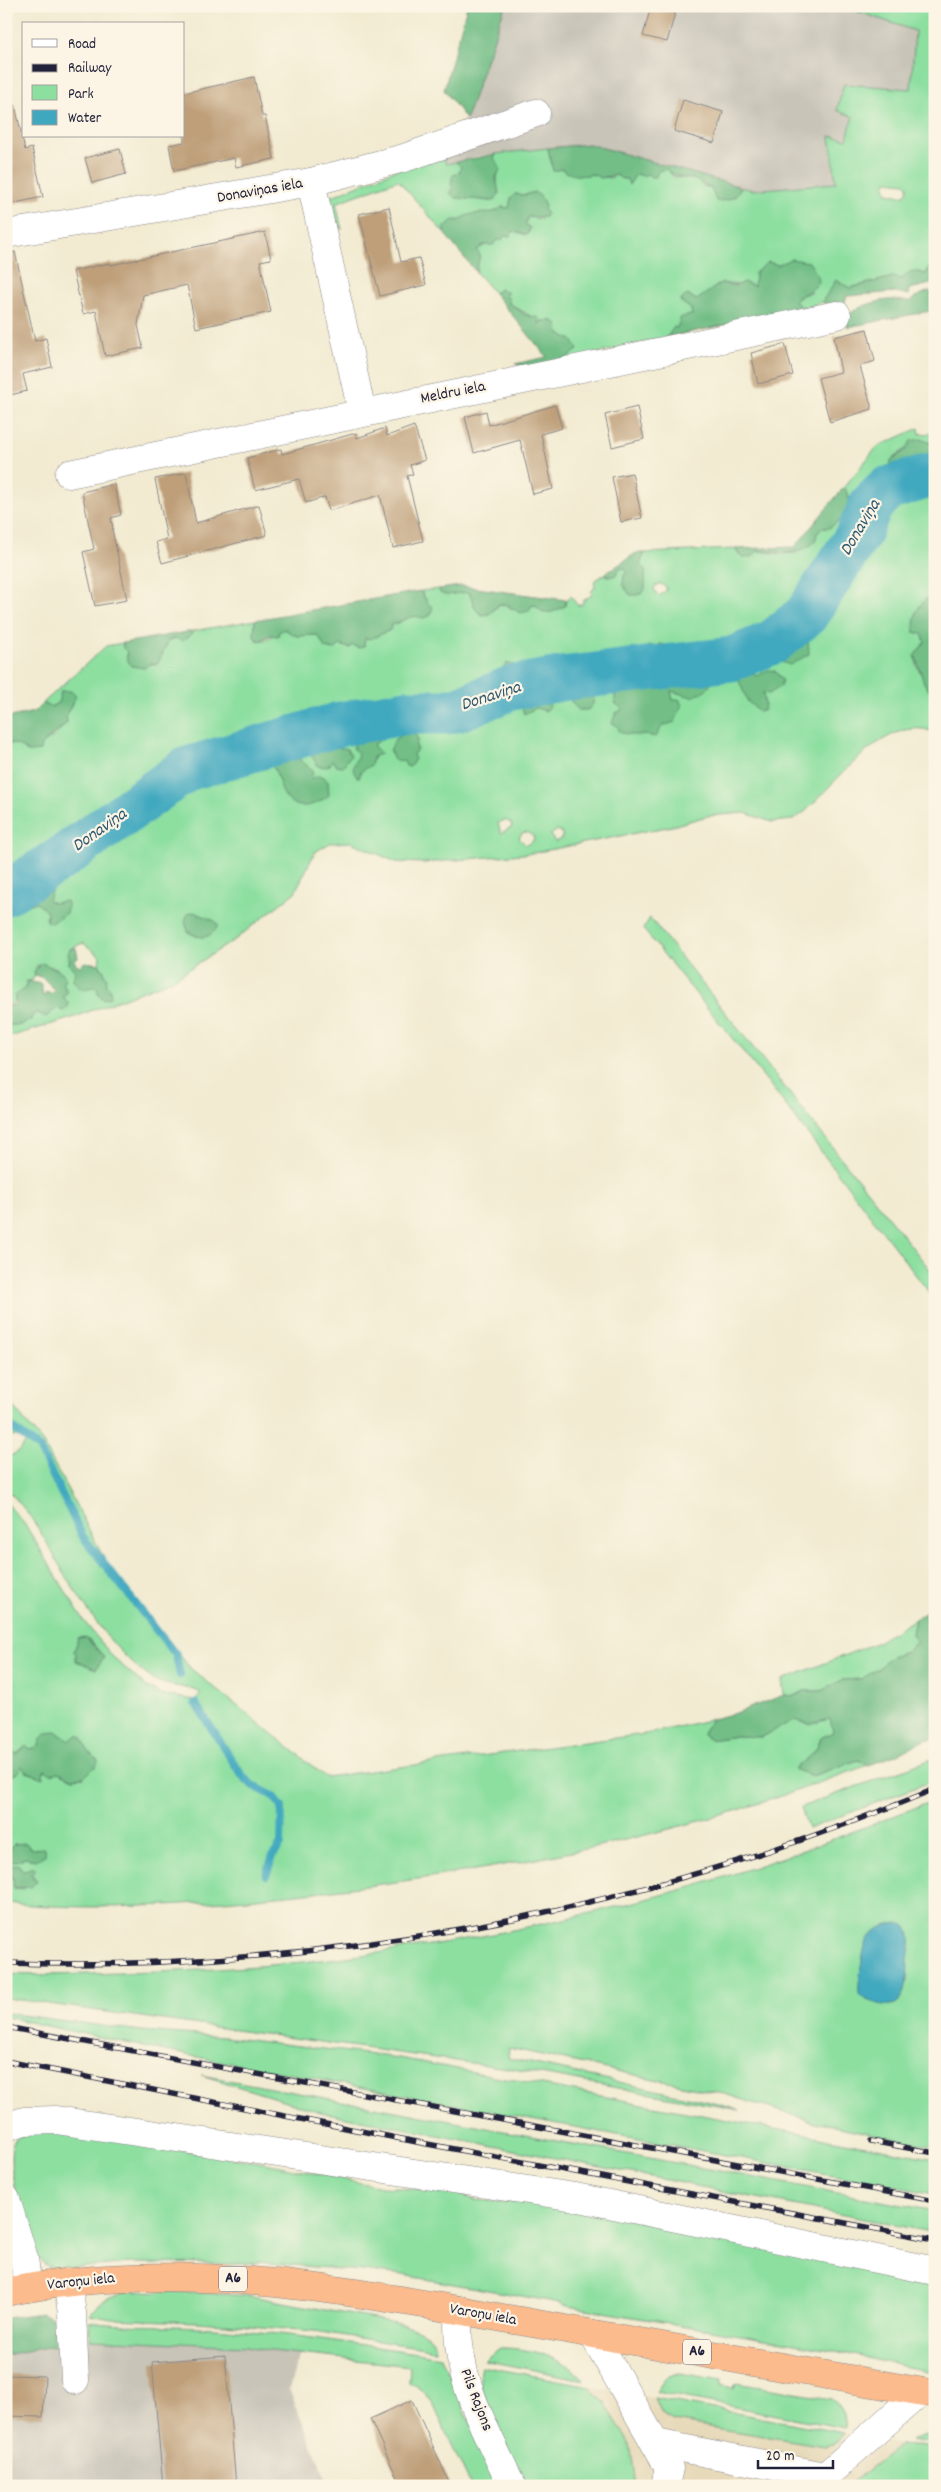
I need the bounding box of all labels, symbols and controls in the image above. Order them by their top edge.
legend [22,22,185,138]
text: Road [68,34,96,56]
text: Railway [68,58,112,80]
text: Park [68,84,94,106]
text: Water [68,108,102,130]
street label: Donaviņas iela [215,172,305,210]
street label: Meldru iela [419,375,488,411]
water label: Donaviņa [834,494,888,561]
water label: Donaviņa [458,675,526,718]
water label: Donaviņa [68,802,134,859]
road number: A6 [219,2266,247,2292]
street label: Varoņu iela [46,2267,116,2297]
street label: Varoņu iela [448,2298,519,2332]
road number: A6 [683,2340,711,2364]
street label: Pils Rajons [454,2365,499,2435]
scale bar [758,2437,834,2469]
text: 20 m [766,2446,794,2468]

